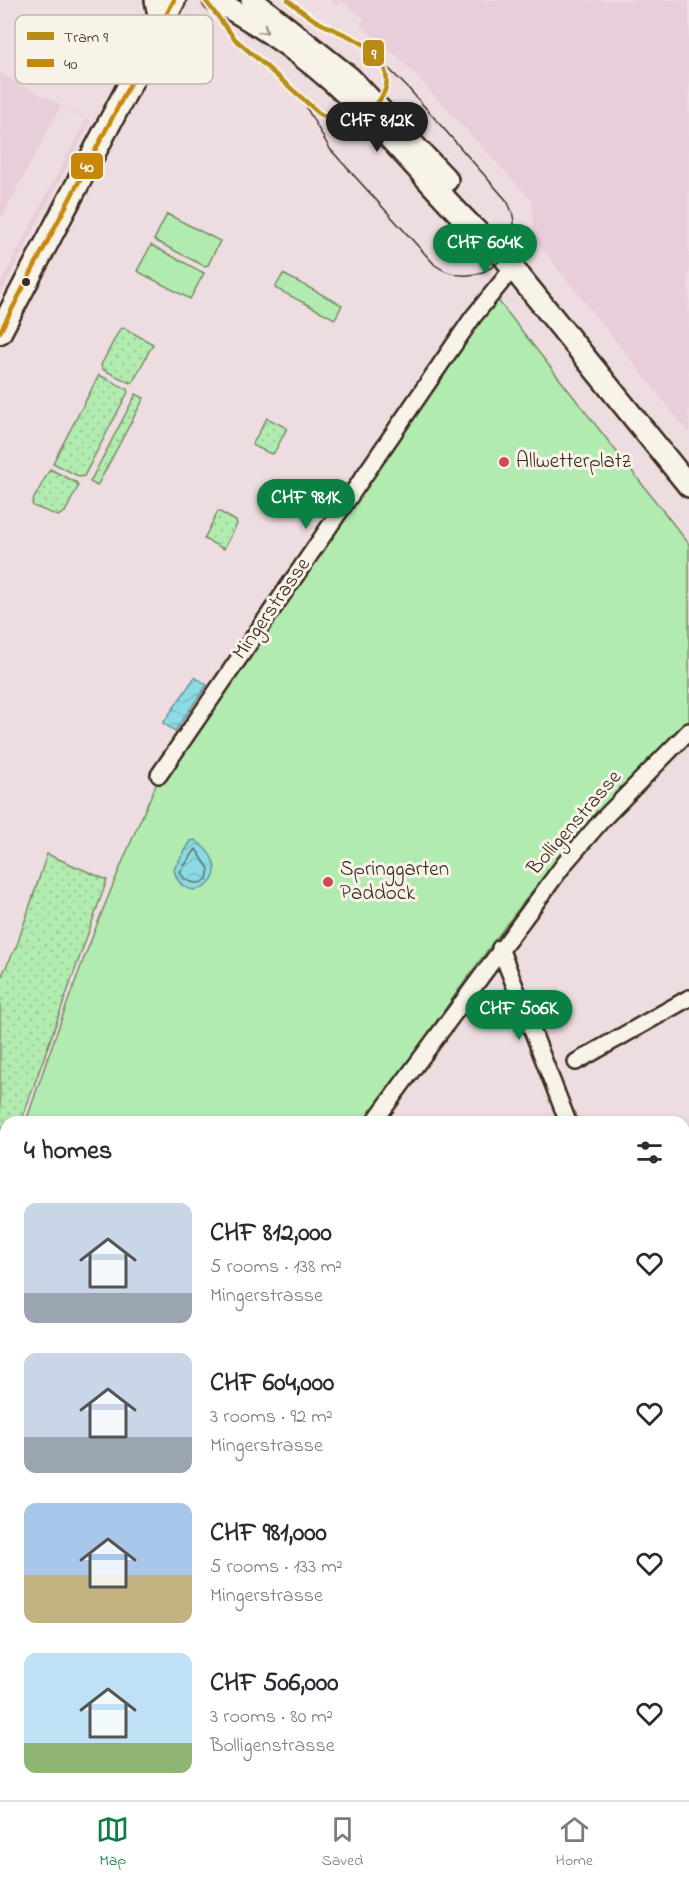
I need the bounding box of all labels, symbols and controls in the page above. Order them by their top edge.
legend [15,15,213,84]
one-way arrow [257,22,268,33]
text: Tram 9 [64,26,108,50]
line badge: 9 [362,39,385,67]
text: 9 [371,43,377,67]
text: 40 [64,53,78,77]
pin: CHF 812K [315,102,439,153]
text: CHF 812K [340,107,414,136]
line badge: 40 [70,152,104,180]
text: 40 [79,156,94,180]
pin: CHF 604K [423,224,547,275]
text: CHF 604K [447,229,523,258]
unlabelled marker [20,276,32,288]
place label: Allwetterplatz [516,447,631,477]
marker: Allwetterplatz [497,455,511,469]
pin: CHF 981K [244,479,368,530]
text: CHF 981K [271,484,341,513]
street label: Mingerstrasse [226,551,320,667]
street label: Bolligenstrasse [520,763,631,884]
place label: Springgarten Paddock [340,855,449,909]
marker: Springgarten Paddock [321,875,335,889]
pin: CHF 506K [457,990,581,1041]
text: CHF 506K [479,995,559,1024]
text: 4 homes [24,1133,112,1171]
icon: filters [633,1136,666,1169]
text: CHF 812,000 [210,1215,332,1253]
icon: home [72,1227,144,1299]
icon: heart [633,1247,666,1280]
text: 5 rooms · 138 m² [210,1253,342,1282]
text: Mingerstrasse [210,1282,323,1311]
text: CHF 604,000 [210,1365,334,1403]
icon: home [72,1377,144,1449]
icon: heart [633,1397,666,1430]
text: 3 rooms · 92 m² [210,1403,333,1432]
text: Mingerstrasse [210,1432,323,1461]
text: CHF 981,000 [210,1515,327,1553]
icon: home [72,1527,144,1599]
icon: heart [633,1547,666,1580]
text: 5 rooms · 133 m² [210,1553,343,1582]
text: Mingerstrasse [210,1582,323,1611]
text: CHF 506,000 [210,1665,338,1703]
icon: home [72,1677,144,1749]
icon: heart [633,1697,666,1730]
text: 3 rooms · 80 m² [210,1703,333,1732]
text: Bolligenstrasse [210,1732,335,1761]
tab: Map [96,1813,129,1873]
tab: Saved [322,1813,363,1873]
tab: Home [556,1813,593,1873]

